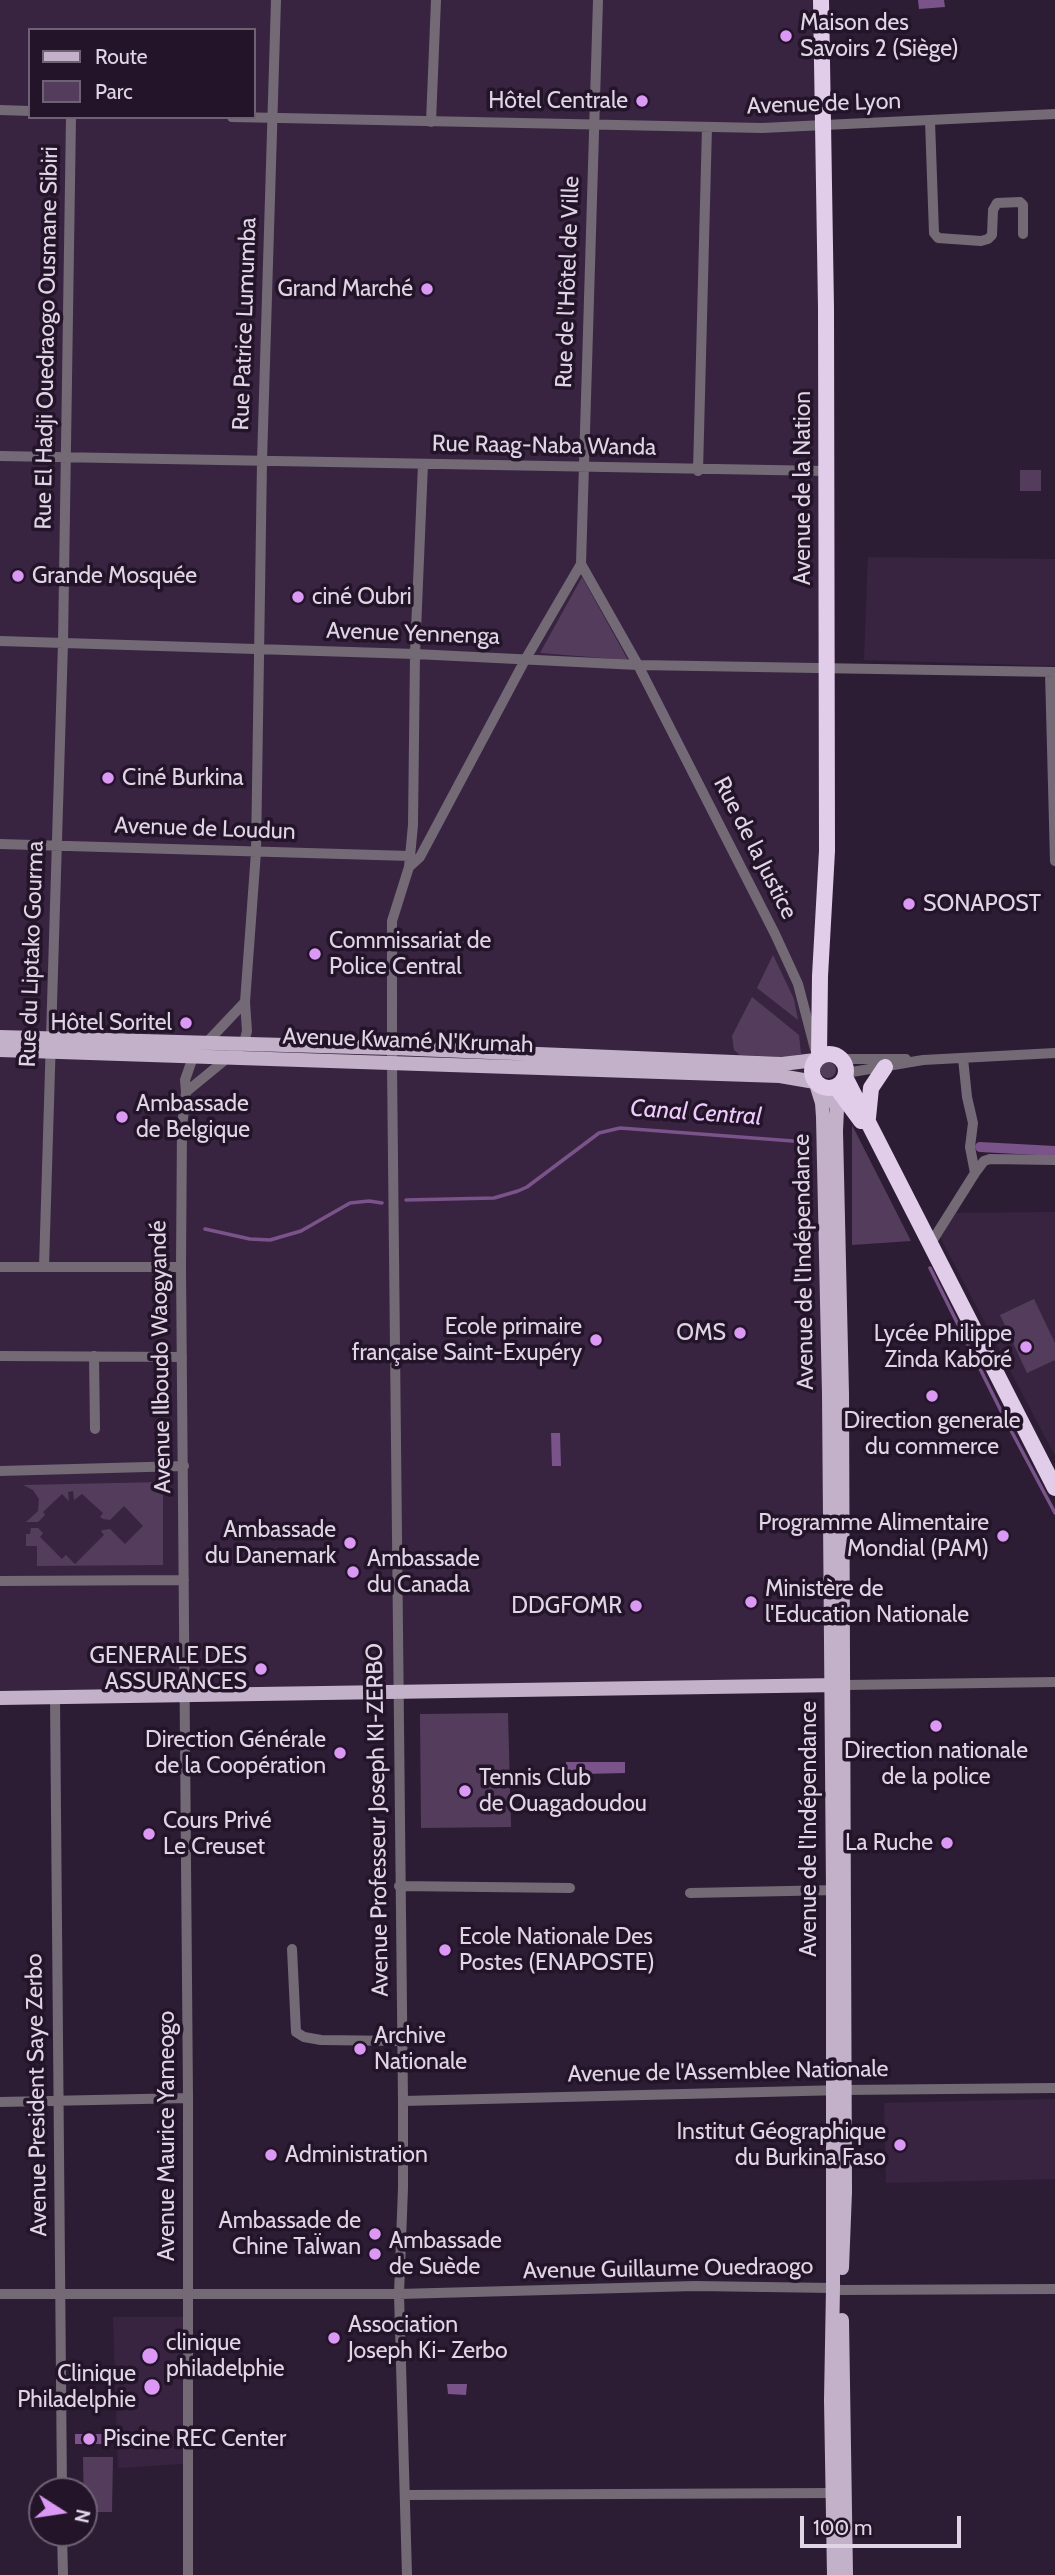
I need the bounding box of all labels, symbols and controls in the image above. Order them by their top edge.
place label: Maison des Savoirs 2 (Siège) [800,9,959,63]
legend [28,28,256,119]
marker: Maison des Savoirs 2 (Siège) [778,28,794,44]
text: Route [95,44,148,69]
text: Parc [95,79,133,104]
place label: Hôtel Centrale [488,87,628,115]
street label: Avenue de Lyon [746,88,902,120]
marker: Hôtel Centrale [634,93,650,109]
street label: Rue El Hadji Ouedraogo Ousmane Sibiri [30,146,64,530]
street label: Rue de l'Hôtel de Ville [551,176,585,388]
street label: Rue Patrice Lumumba [227,217,263,431]
place label: Grand Marché [278,275,413,303]
marker: Grand Marché [419,281,435,297]
street label: Avenue de la Nation [789,391,817,585]
street label: Rue Raag-Naba Wanda [432,430,656,462]
place label: Grande Mosquée [32,562,197,590]
marker: Grande Mosquée [10,568,26,584]
place label: ciné Oubri [312,583,412,611]
marker: ciné Oubri [290,589,306,605]
street label: Avenue Yennenga [326,617,500,651]
place label: Ciné Burkina [122,764,244,792]
marker: Ciné Burkina [100,770,116,786]
street label: Rue de la Justice [707,772,803,924]
street label: Avenue de Loudun [114,812,296,846]
street label: Rue du Liptako Gourma [14,840,50,1068]
place label: SONAPOST [923,890,1041,918]
marker: SONAPOST [901,896,917,912]
place label: Commissariat de Police Central [329,927,491,981]
marker: Commissariat de Police Central [307,946,323,962]
place label: Hôtel Soritel [50,1009,172,1037]
marker: Hôtel Soritel [178,1015,194,1031]
street label: Avenue Kwamé N'Krumah [282,1023,534,1059]
place label: Ambassade de Belgique [136,1090,250,1144]
water label: Canal Central [629,1094,763,1132]
marker: Ambassade de Belgique [114,1109,130,1125]
street label: Avenue de l'Indépendance [788,1134,820,1390]
street label: Avenue Ilboudo Waogyandé [145,1220,177,1494]
place label: Ecole primaire française Saint-Exupéry [352,1313,582,1367]
place label: OMS [676,1319,726,1347]
place label: Lycée Philippe Zinda Kaboré [874,1320,1012,1374]
marker: OMS [732,1325,748,1341]
marker: Ecole primaire française Saint-Exupéry [588,1332,604,1348]
marker: Lycée Philippe Zinda Kaboré [1018,1339,1034,1355]
marker: Direction generale du commerce [924,1388,940,1404]
place label: Direction generale du commerce [843,1407,1021,1461]
place label: Programme Alimentaire Mondial (PAM) [758,1509,989,1563]
place label: Ambassade du Danemark [205,1516,336,1570]
marker: Programme Alimentaire Mondial (PAM) [995,1528,1011,1544]
marker: Ambassade du Danemark [342,1535,358,1551]
place label: Ambassade du Canada [367,1545,480,1599]
marker: Ambassade du Canada [345,1564,361,1580]
place label: Ministère de l'Education Nationale [765,1575,969,1629]
place label: DDGFOMR [511,1592,622,1620]
marker: Ministère de l'Education Nationale [743,1594,759,1610]
marker: DDGFOMR [628,1598,644,1614]
place label: GENERALE DES ASSURANCES [89,1642,247,1696]
street label: Avenue Professeur Joseph KI-ZERBO [361,1643,395,1997]
marker: GENERALE DES ASSURANCES [253,1661,269,1677]
street label: Avenue de l'Indépendance [795,1701,823,1957]
marker: Direction nationale de la police [928,1718,944,1734]
place label: Direction Générale de la Coopération [145,1726,326,1780]
place label: Direction nationale de la police [844,1737,1028,1791]
marker: Direction Générale de la Coopération [332,1745,348,1761]
place label: Tennis Club de Ouagadoudou [479,1764,647,1818]
marker: Tennis Club de Ouagadoudou [457,1783,473,1799]
place label: Cours Privé Le Creuset [163,1807,272,1861]
marker: Cours Privé Le Creuset [141,1826,157,1842]
place label: La Ruche [845,1829,933,1857]
marker: La Ruche [939,1835,955,1851]
place label: Ecole Nationale Des Postes (ENAPOSTE) [459,1923,655,1977]
marker: Ecole Nationale Des Postes (ENAPOSTE) [437,1942,453,1958]
street label: Avenue President Saye Zerbo [21,1953,53,2237]
street label: Avenue Maurice Yameogo [153,2011,181,2261]
place label: Archive Nationale [374,2022,467,2076]
marker: Archive Nationale [352,2041,368,2057]
street label: Avenue de l'Assemblee Nationale [567,2055,889,2089]
place label: Institut Géographique du Burkina Faso [676,2118,886,2172]
marker: Institut Géographique du Burkina Faso [892,2137,908,2153]
place label: Administration [285,2141,428,2169]
marker: Administration [263,2147,279,2163]
place label: Ambassade de Chine TaÏwan [219,2207,361,2261]
marker: Ambassade de Chine TaÏwan [367,2226,383,2242]
place label: Ambassade de Suède [389,2227,502,2281]
marker: Ambassade de Suède [367,2246,383,2262]
street label: Avenue Guillaume Ouedraogo [523,2253,813,2285]
place label: Association Joseph Ki- Zerbo [348,2311,508,2365]
place label: clinique philadelphie [166,2329,285,2383]
marker: Association Joseph Ki- Zerbo [326,2330,342,2346]
marker: clinique philadelphie [140,2346,160,2366]
place label: Clinique Philadelphie [17,2360,136,2414]
marker: Clinique Philadelphie [142,2377,162,2397]
place label: Piscine REC Center [103,2425,286,2453]
marker: Piscine REC Center [81,2431,97,2447]
north arrow [28,2477,98,2547]
scale bar [803,2502,964,2546]
text: N [69,2507,95,2525]
text: 100 m [813,2515,872,2540]

